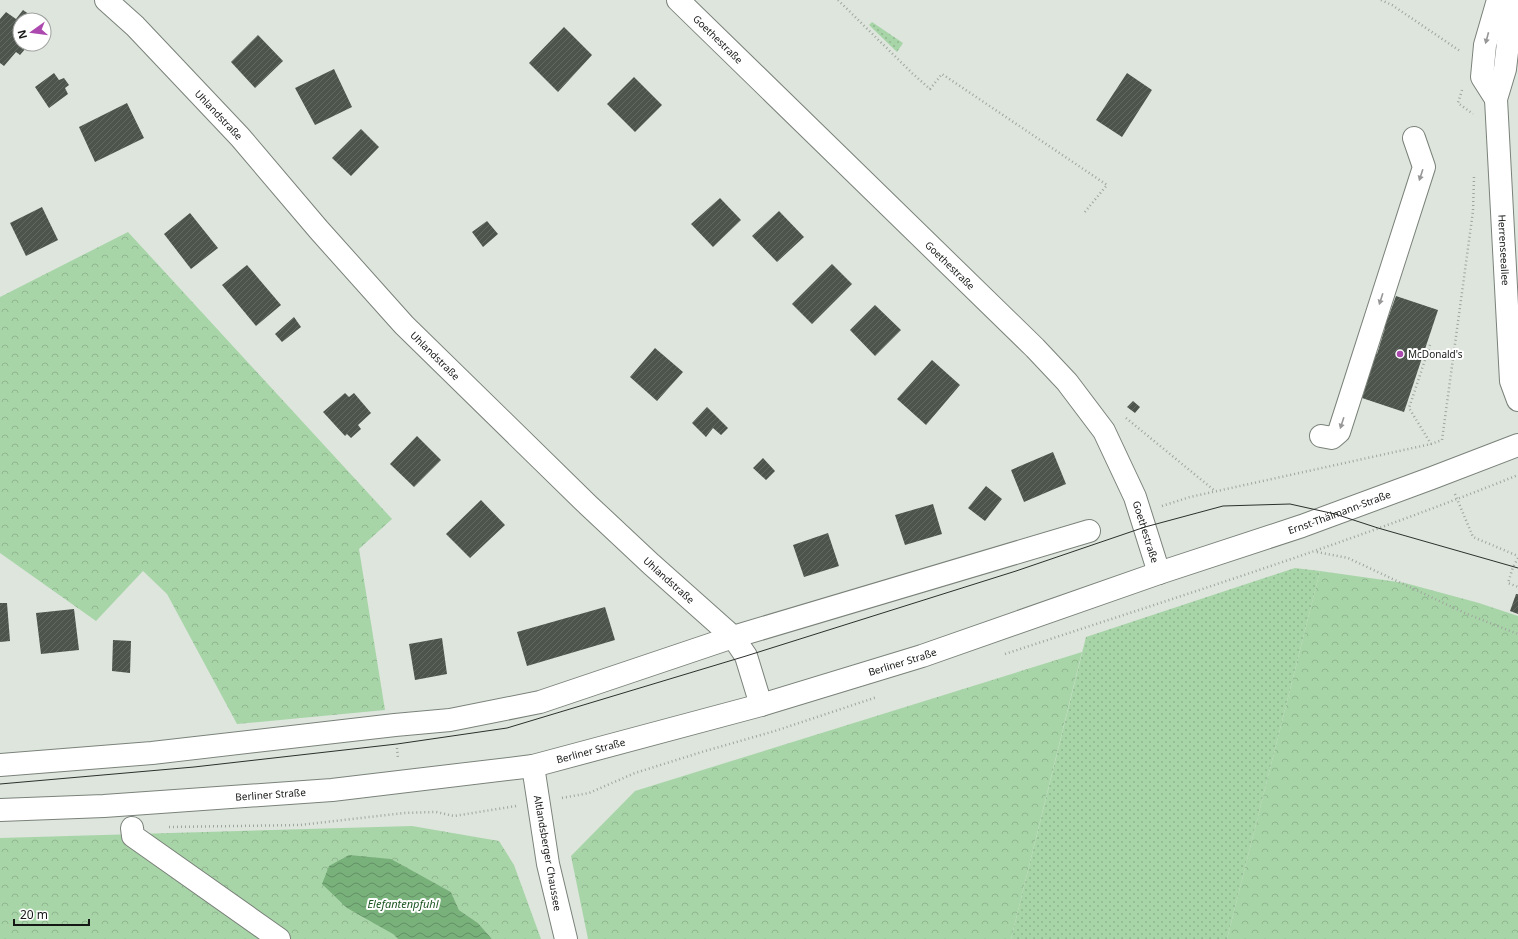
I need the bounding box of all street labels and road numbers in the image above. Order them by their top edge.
street label: Goethestraße [690,12,746,67]
street label: Uhlandstraße [192,87,246,143]
street label: Herrenseeallee [1495,214,1513,286]
street label: Goethestraße [922,238,978,293]
street label: Uhlandstraße [408,328,463,383]
street label: Ernst-Thälmann-Straße [1286,487,1393,537]
street label: Goethestraße [1130,499,1162,565]
street label: Uhlandstraße [640,553,698,607]
street label: Berliner Straße [866,644,939,679]
street label: Berliner Straße [555,735,627,766]
street label: Berliner Straße [235,785,307,804]
street label: Altlandsberger Chaussee [531,794,565,912]

